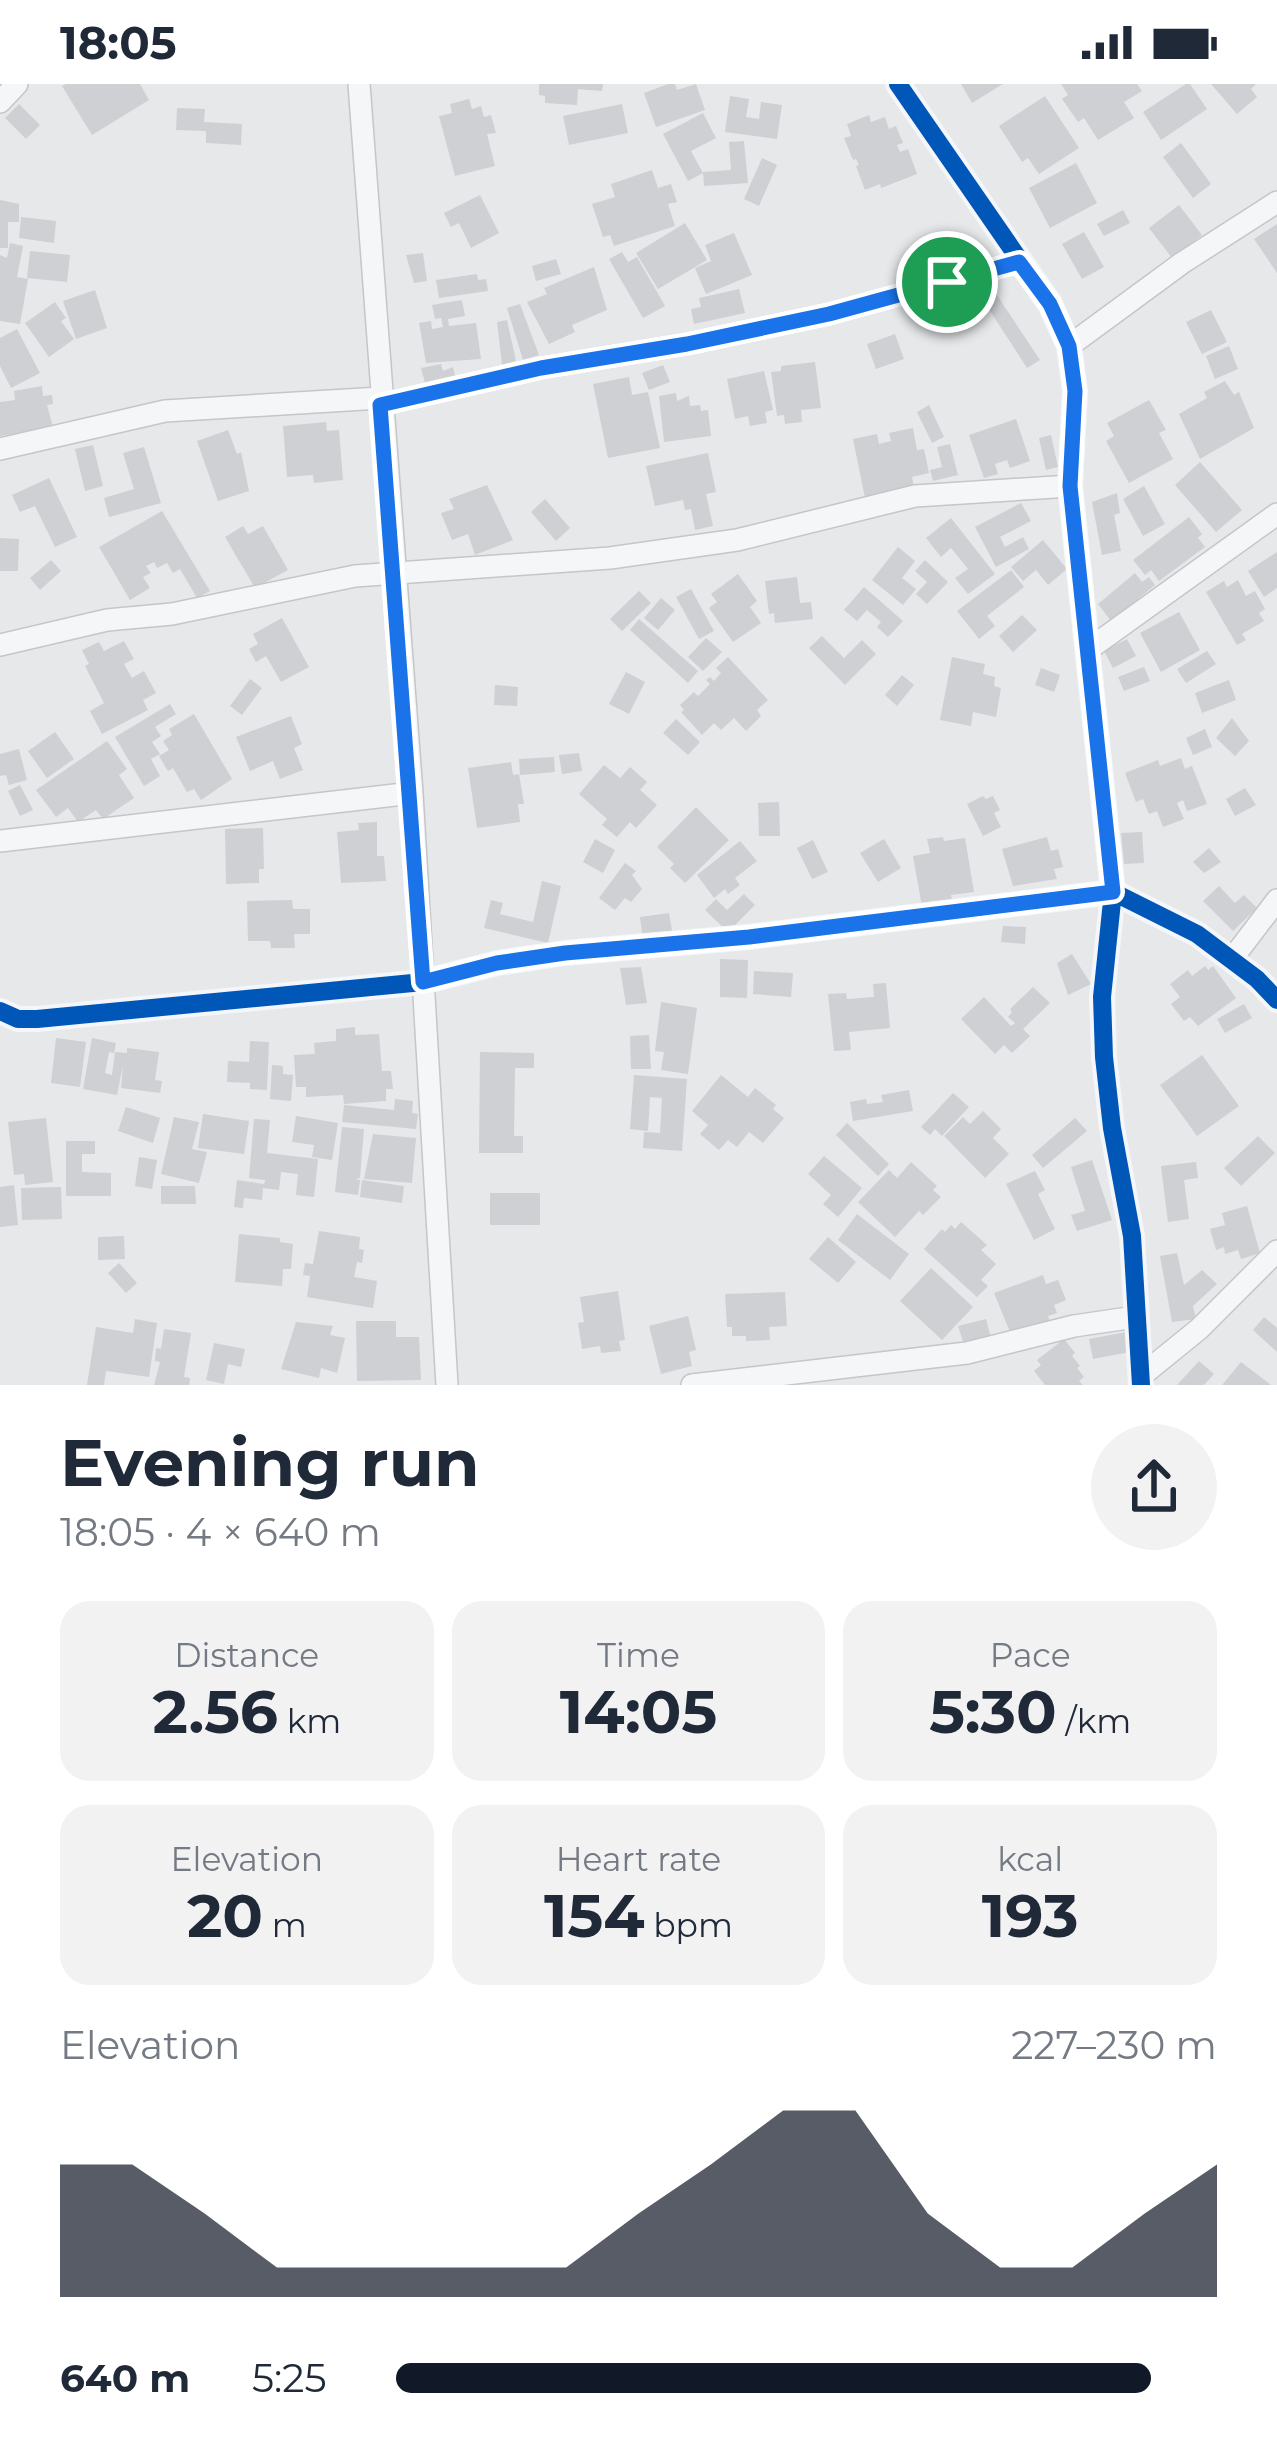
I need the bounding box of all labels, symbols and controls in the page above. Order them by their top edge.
text: 18:05 [60,15,176,70]
pin [896,231,998,333]
icon: arrive [914,249,980,315]
text: Evening run [60,1422,480,1503]
button: share [1091,1424,1217,1550]
text: 18:05 · 4 × 640 m [60,1508,381,1556]
text: Distance [174,1635,319,1675]
text: Time [597,1635,680,1675]
text: Pace [990,1635,1071,1675]
text: 2.56 [152,1675,278,1748]
text: 14:05 [560,1675,717,1748]
text: 5:30 [929,1675,1057,1748]
text: km [278,1701,341,1741]
text: /km [1057,1701,1131,1741]
text: Elevation [171,1839,323,1879]
text: Heart rate [556,1839,721,1879]
text: kcal [997,1839,1063,1879]
text: 20 [187,1879,263,1952]
text: 154 [544,1879,645,1952]
text: 193 [982,1879,1078,1952]
text: m [263,1905,307,1945]
text: bpm [645,1905,733,1945]
text: Elevation [60,2021,240,2069]
text: 227–230 m [1011,2021,1217,2069]
text: 640 m [60,2354,190,2402]
text: 5:25 [252,2354,327,2402]

